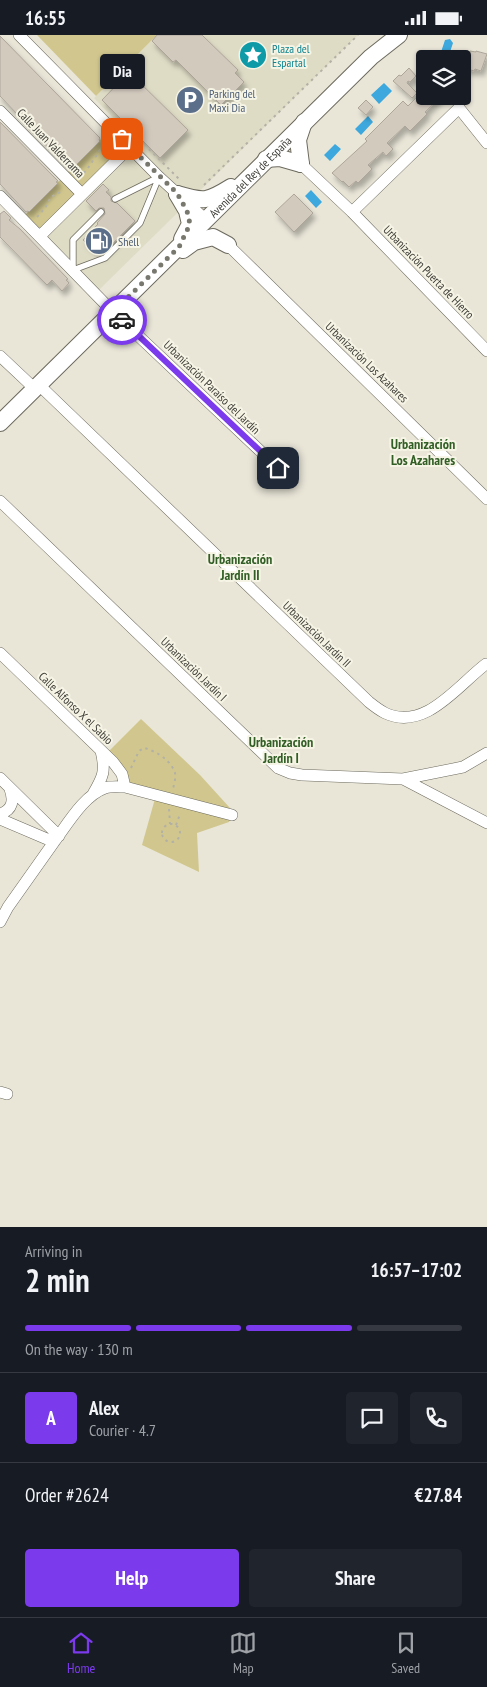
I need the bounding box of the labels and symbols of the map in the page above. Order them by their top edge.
place icon: Plaza del Espartal [238,40,268,70]
place label: Plaza del Espartal [272,41,310,70]
callout: Dia [100,54,144,89]
parking icon: Parking del Maxi Dia [175,85,205,115]
place label: Parking del Maxi Dia [209,86,256,115]
street label: Calle Juan Valderrama [14,105,88,181]
pin [101,118,143,160]
street label: Avenida del Rey de España [206,132,294,220]
street label: Urbanización Puerta de Hierro [380,222,478,322]
fuel station icon: Shell [84,226,114,256]
place label: Shell [118,234,139,249]
courier [97,295,147,345]
street label: Urbanización Los Azahares [322,319,412,405]
street label: Urbanización Paraíso del Jardín [161,337,263,437]
district label: Urbanización Los Azahares [391,435,455,469]
pin [257,447,299,489]
district label: Urbanización Jardín II [208,550,272,584]
street label: Urbanización Jardín II [280,598,354,670]
street label: Urbanización Jardín I [158,634,230,704]
street label: Calle Alfonso X el Sabio [36,669,116,747]
district label: Urbanización Jardín I [249,733,313,767]

